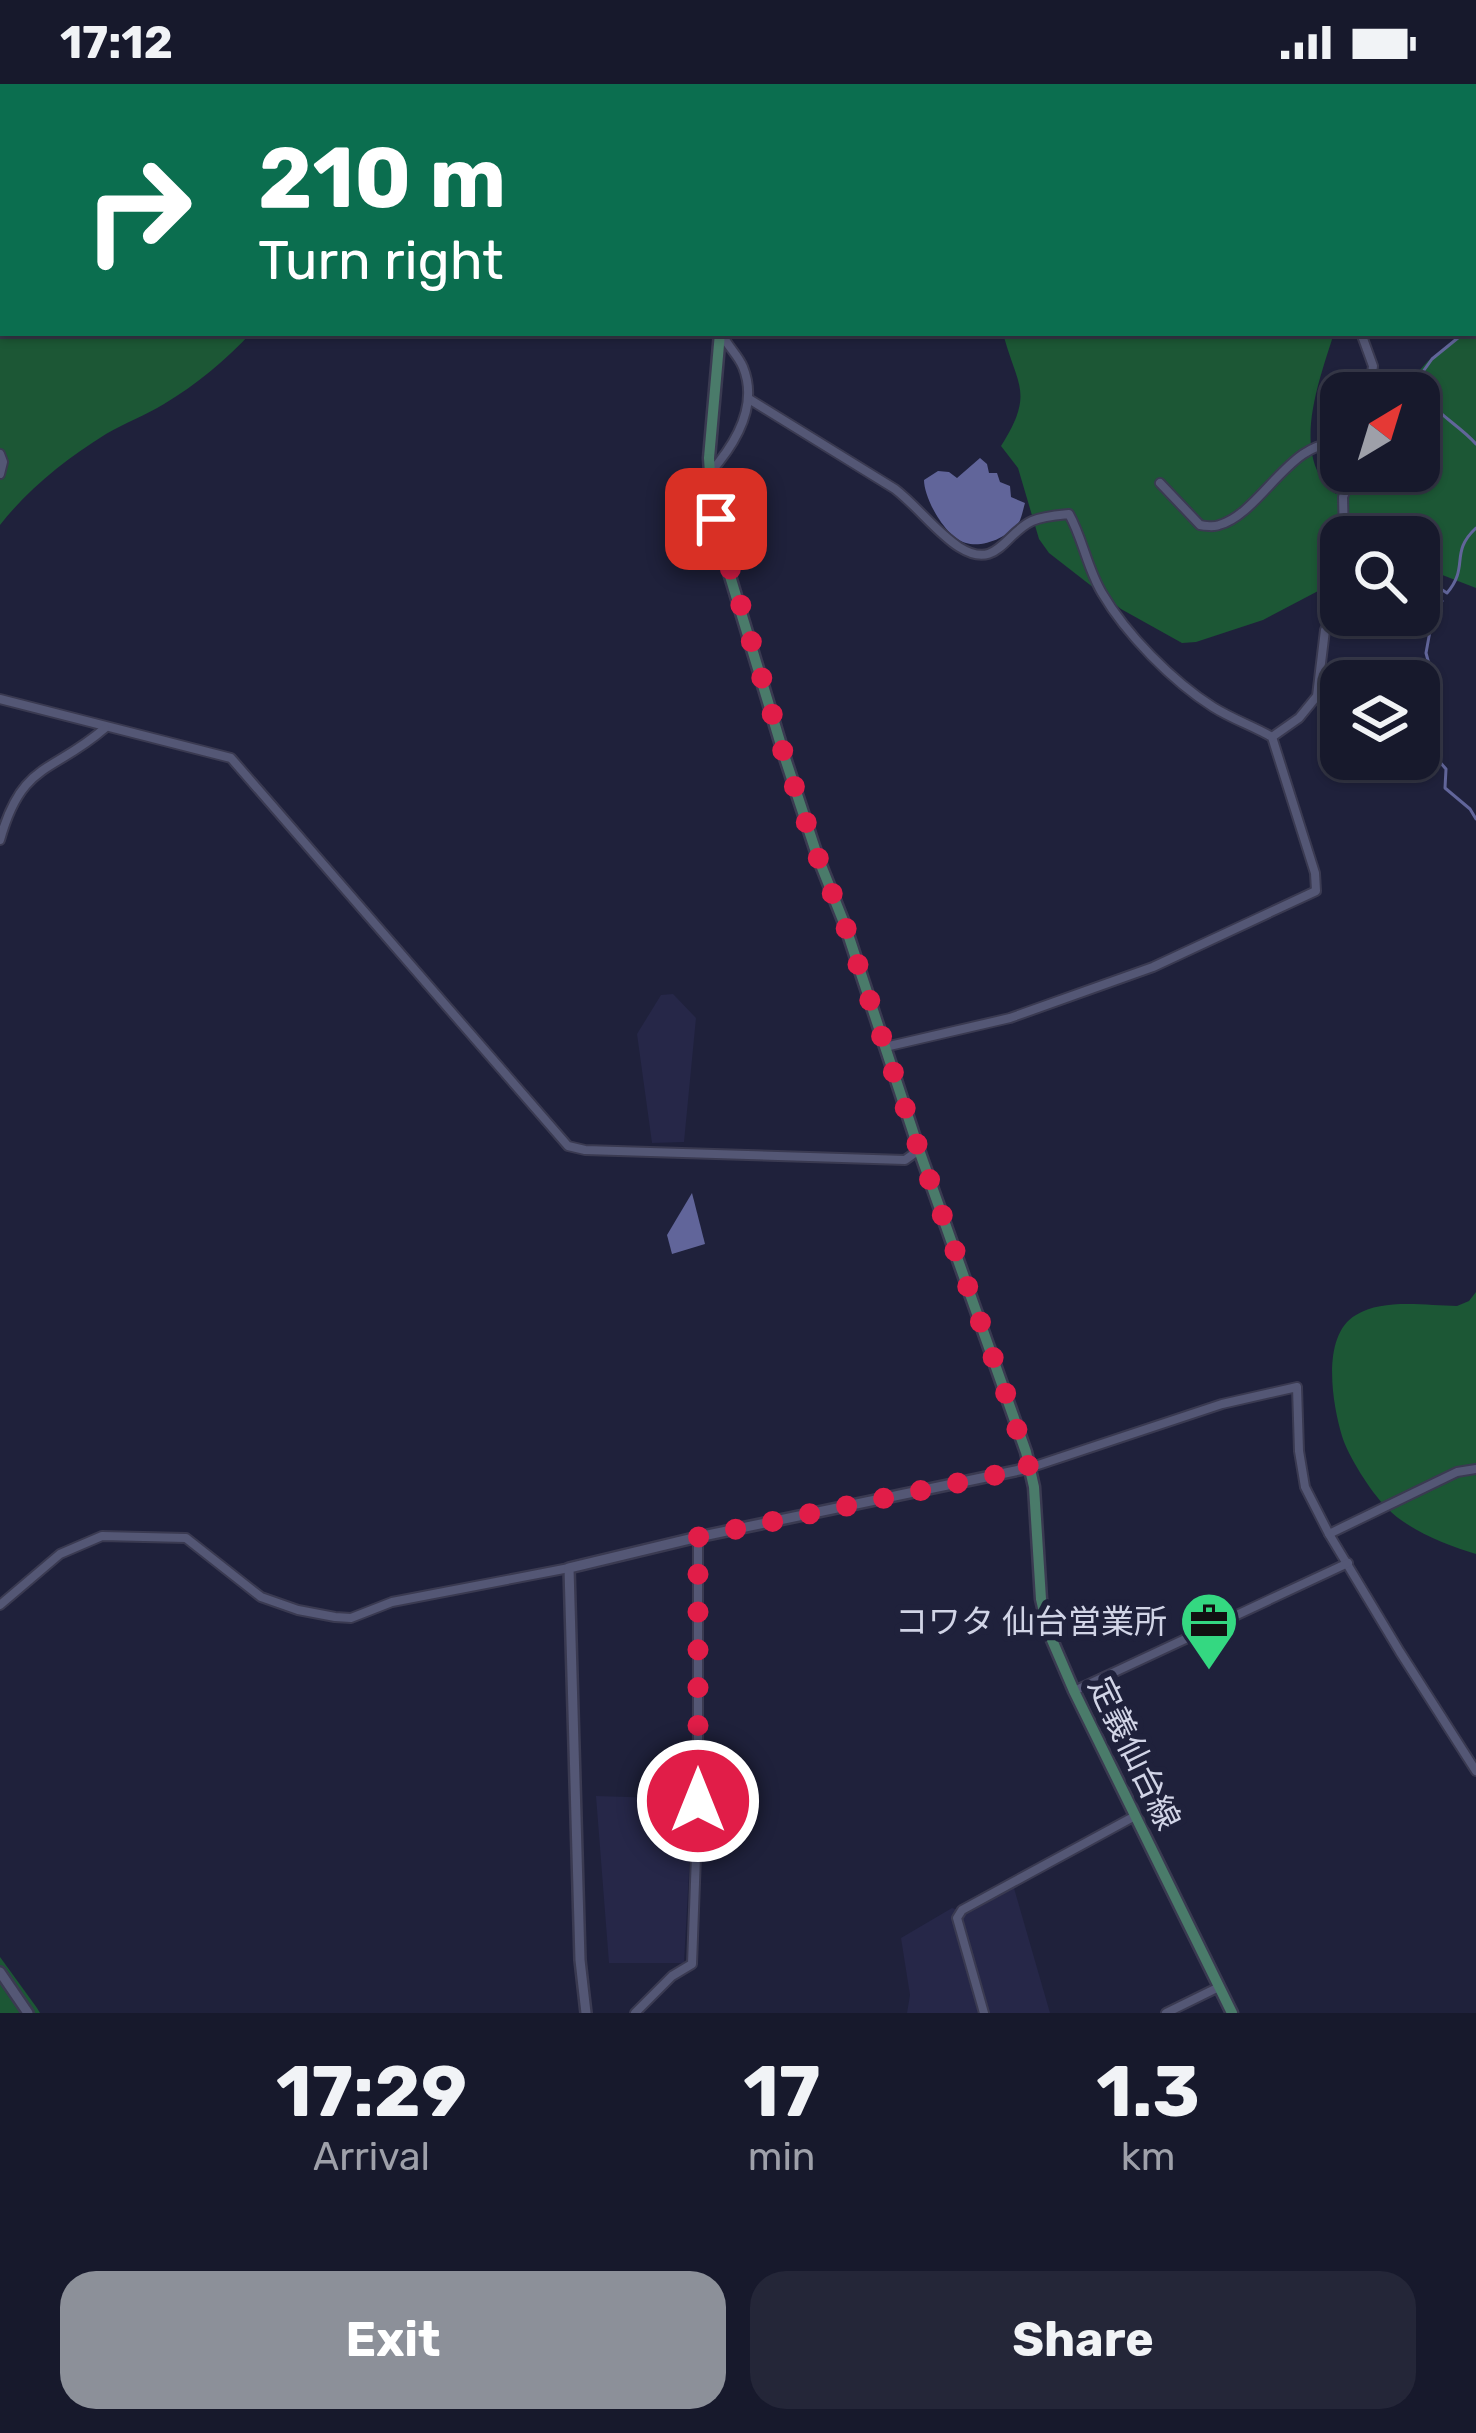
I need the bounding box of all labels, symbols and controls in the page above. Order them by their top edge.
text: 17:12 [60,16,173,69]
text: 210 m [258,128,506,228]
icon: right [60,132,216,288]
text: Turn right [258,229,503,293]
north arrow [1320,372,1440,492]
map controls [1320,372,1440,780]
pin [665,468,767,570]
icon: arrive [683,486,749,552]
button: search [1320,516,1440,636]
button: layers [1320,660,1440,780]
office icon: コワタ 仙台営業所 [1178,1590,1240,1672]
place label: コワタ 仙台営業所 [895,1602,1167,1641]
street label: 定義仙台線 [1081,1671,1188,1836]
position arrow [635,1738,761,1864]
text: 17:29 [276,2049,467,2134]
text: 17 [743,2049,820,2134]
text: 1.3 [1096,2049,1200,2134]
text: Arrival [313,2134,430,2180]
text: min [748,2134,816,2180]
text: km [1121,2134,1175,2180]
button: Exit [60,2271,726,2409]
button: Share [750,2271,1416,2409]

